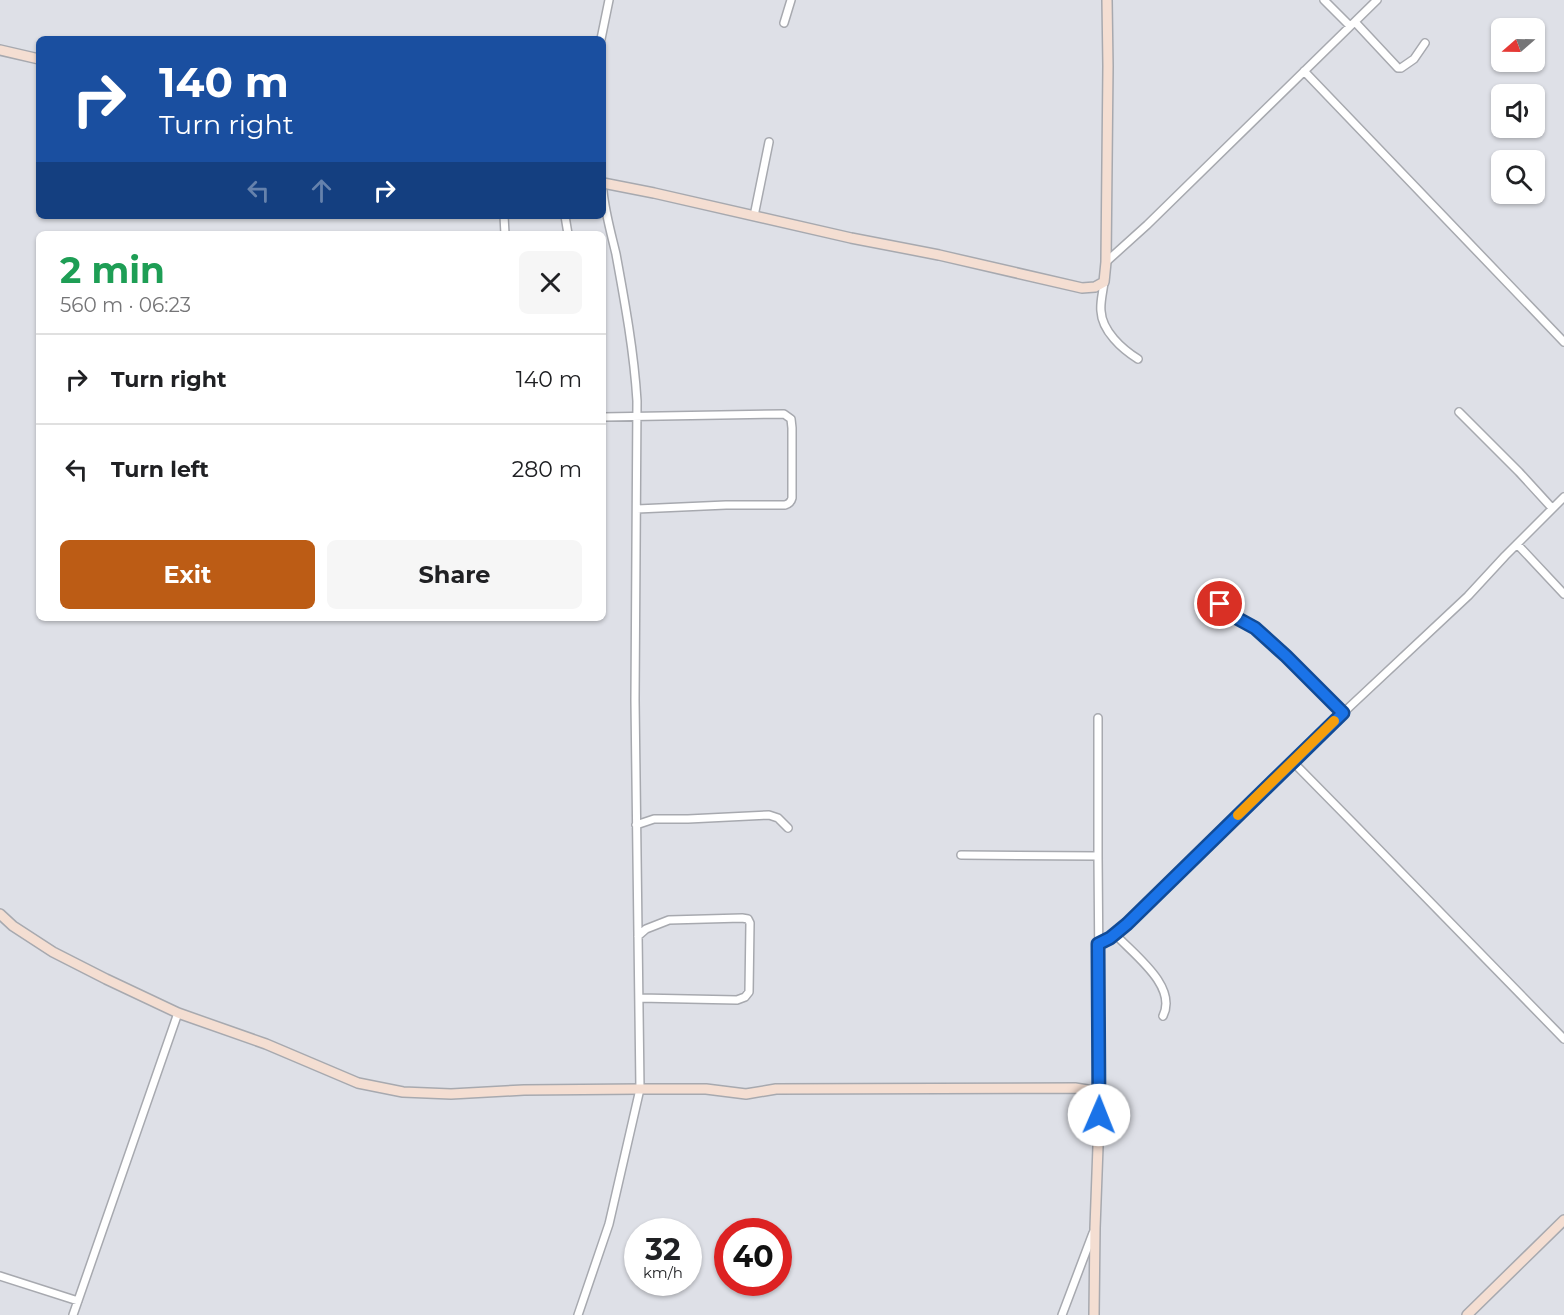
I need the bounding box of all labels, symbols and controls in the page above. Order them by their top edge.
north arrow [1491,18,1545,72]
map controls [1491,18,1545,204]
text: 140 m [159,56,289,108]
icon: right [60,60,138,138]
button: sound [1491,84,1545,138]
text: Turn right [159,108,294,141]
button: search [1491,150,1545,204]
icon: left [242,174,275,207]
icon: ahead [305,174,338,207]
icon: right [368,174,401,207]
text: 2 min [60,248,165,292]
button: close [519,251,582,314]
text: 560 m · 06:23 [60,293,191,317]
icon: right [60,363,93,396]
text: Turn right [111,366,226,393]
text: 140 m [516,366,582,393]
icon: left [60,453,93,486]
text: Turn left [111,456,209,483]
text: 280 m [512,456,582,483]
button: Exit [60,540,315,609]
button: Share [327,540,582,609]
pin [1194,578,1245,629]
icon: arrive [1203,587,1236,620]
position arrow [1067,1083,1131,1147]
speed limit sign: 40 [714,1218,792,1296]
text: 32 [645,1231,681,1268]
text: km/h [643,1263,683,1282]

